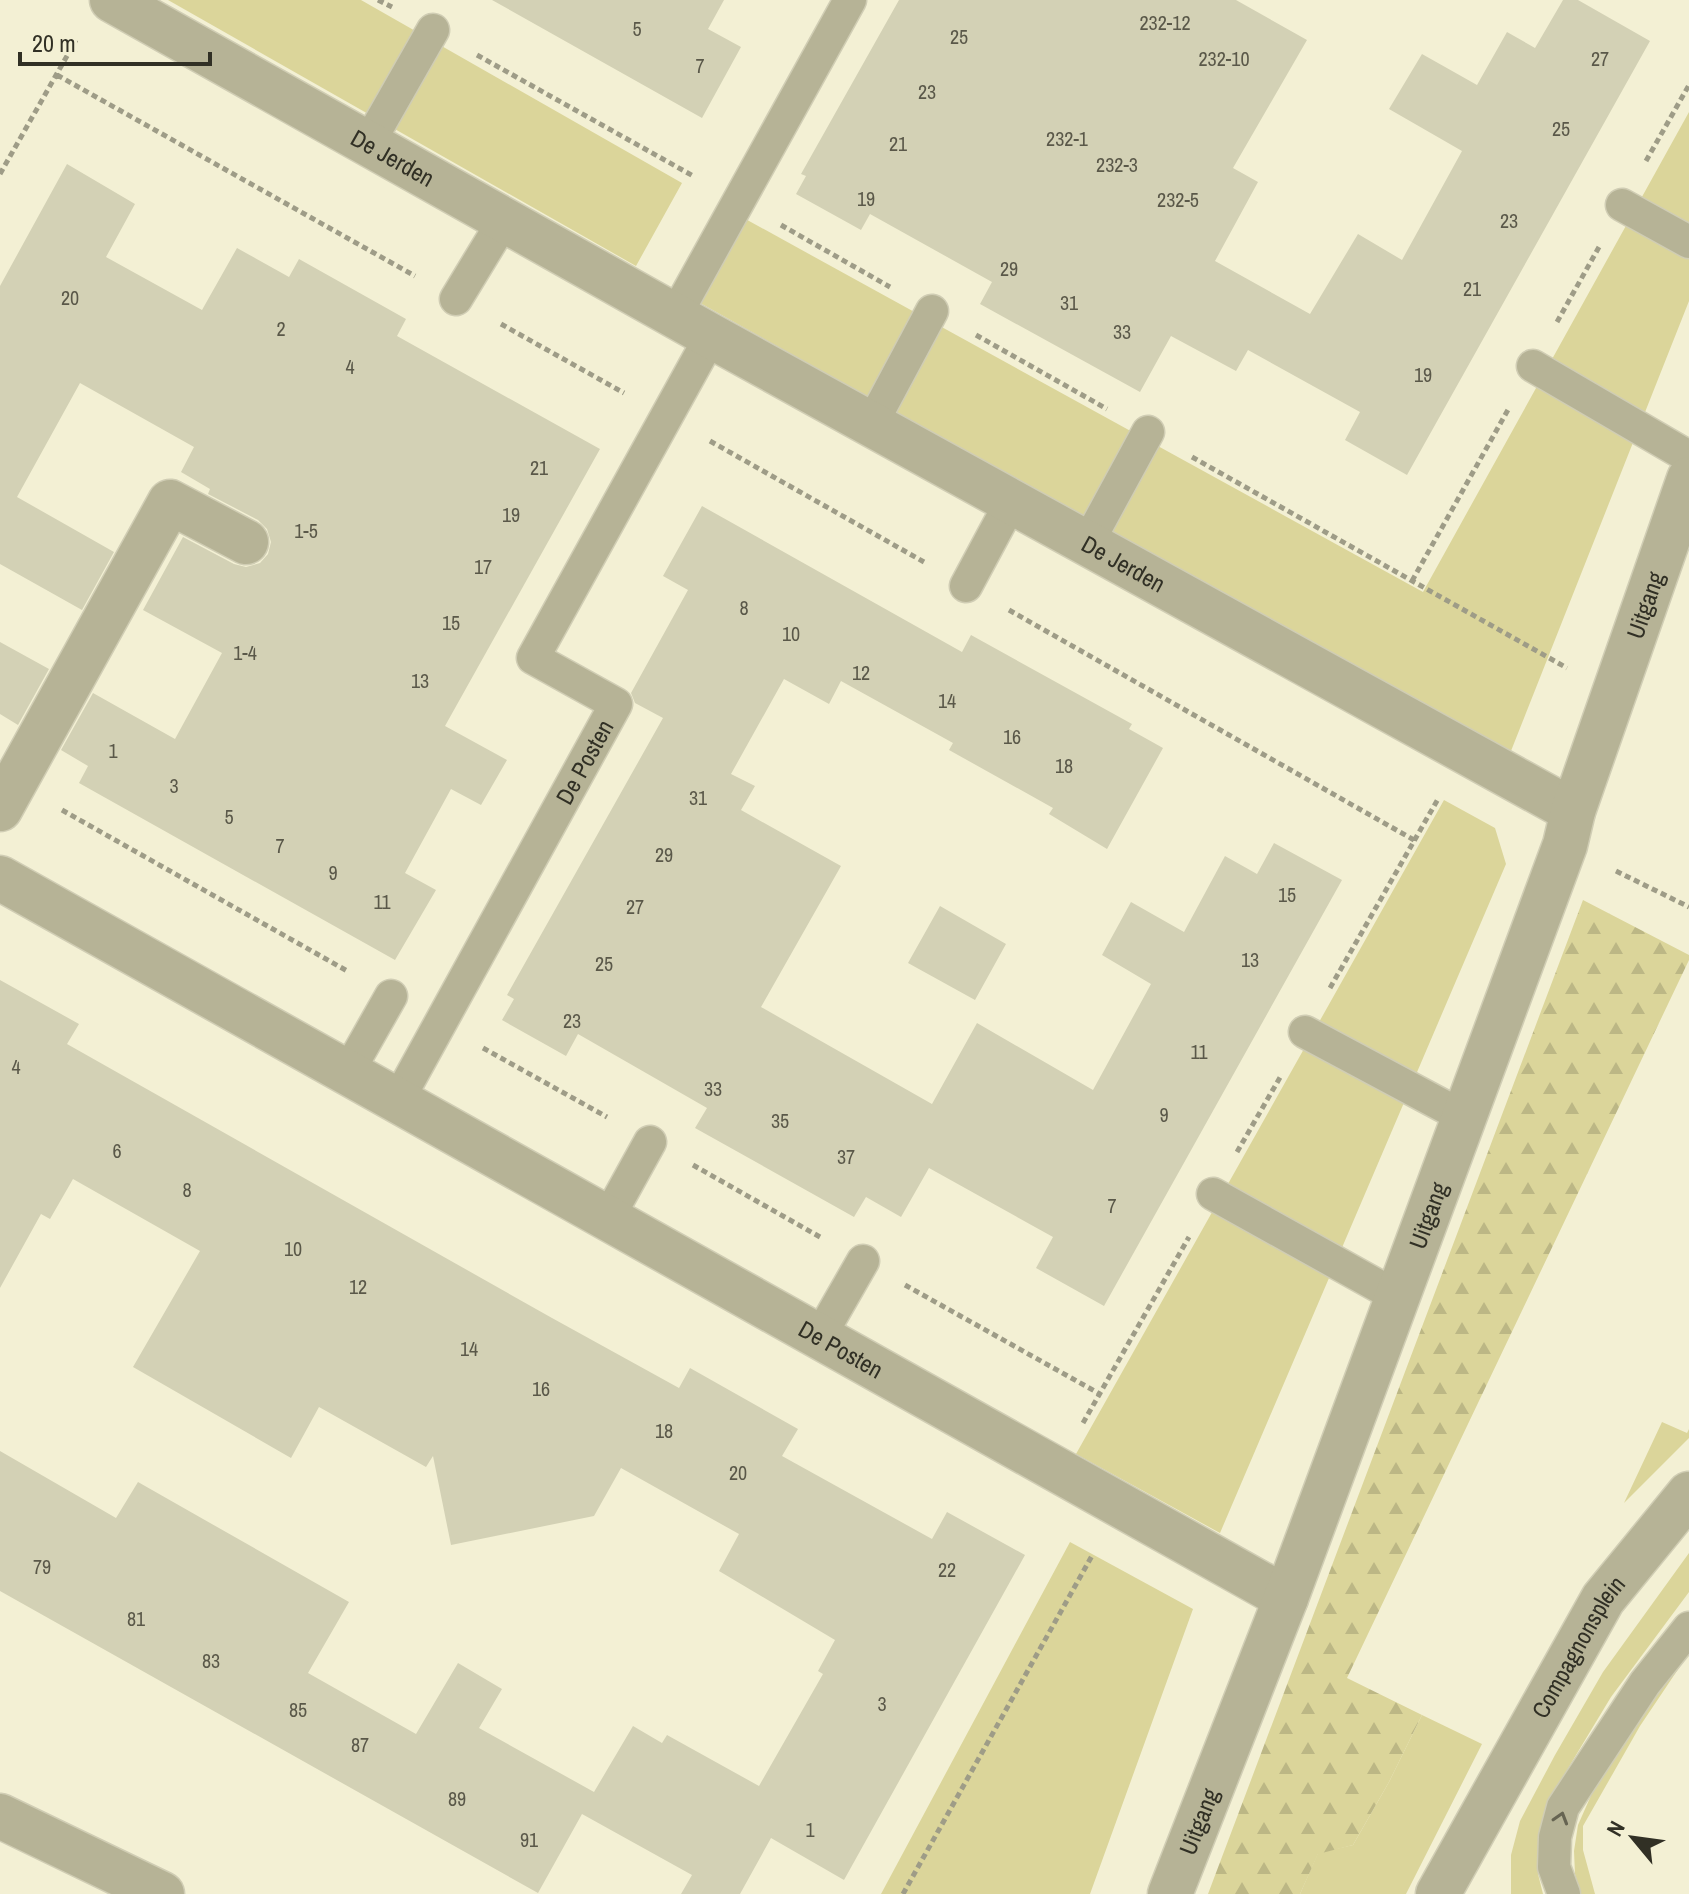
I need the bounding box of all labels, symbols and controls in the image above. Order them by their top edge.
house number: 232-12 [1139,9,1191,36]
house number: 5 [632,15,642,42]
scale bar [20,16,210,66]
house number: 25 [950,23,968,50]
text: 20 m [32,27,76,59]
house number: 232-10 [1198,45,1250,72]
house number: 27 [1591,45,1609,72]
house number: 7 [695,52,705,79]
house number: 23 [918,78,936,105]
house number: 25 [1552,115,1570,142]
street label: De Jerden [345,121,440,194]
house number: 232-1 [1046,125,1088,152]
house number: 21 [889,130,907,157]
house number: 232-3 [1096,151,1138,178]
house number: 19 [857,185,875,212]
house number: 232-5 [1157,186,1199,213]
house number: 23 [1500,207,1518,234]
house number: 29 [1000,255,1018,282]
house number: 21 [1463,275,1481,302]
house number: 20 [61,284,79,311]
house number: 31 [1060,289,1078,316]
house number: 2 [276,315,286,342]
house number: 33 [1113,318,1131,345]
house number: 4 [345,353,355,380]
house number: 19 [1414,361,1432,388]
house number: 21 [530,454,548,481]
house number: 19 [502,501,520,528]
house number: 1-5 [294,517,318,544]
street label: De Jerden [1076,527,1171,599]
house number: 17 [474,553,492,580]
street label: Uitgang [1618,567,1671,643]
house number: 8 [739,594,749,621]
house number: 15 [442,609,460,636]
house number: 10 [782,620,800,647]
house number: 1-4 [233,639,257,666]
house number: 12 [852,659,870,686]
house number: 13 [411,667,429,694]
house number: 14 [938,687,956,714]
street label: De Posten [548,714,620,810]
house number: 16 [1003,723,1021,750]
house number: 1 [108,737,118,764]
house number: 18 [1055,752,1073,779]
house number: 3 [169,772,179,799]
house number: 31 [689,784,707,811]
house number: 5 [224,803,234,830]
house number: 7 [275,832,285,859]
house number: 29 [655,841,673,868]
house number: 9 [328,859,338,886]
house number: 15 [1278,881,1296,908]
house number: 11 [373,888,391,915]
house number: 27 [626,893,644,920]
house number: 13 [1241,946,1259,973]
house number: 25 [595,950,613,977]
house number: 23 [563,1007,581,1034]
house number: 11 [1190,1038,1208,1065]
house number: 4 [11,1053,21,1080]
house number: 33 [704,1075,722,1102]
house number: 9 [1159,1101,1169,1128]
house number: 35 [771,1107,789,1134]
house number: 6 [112,1137,122,1164]
house number: 37 [837,1143,855,1170]
house number: 8 [182,1176,192,1203]
street label: Uitgang [1401,1177,1455,1253]
house number: 7 [1107,1192,1117,1219]
house number: 10 [284,1235,302,1262]
house number: 12 [349,1273,367,1300]
street label: De Posten [793,1313,889,1385]
house number: 14 [460,1335,478,1362]
house number: 16 [532,1375,550,1402]
house number: 18 [655,1417,673,1444]
house number: 20 [729,1459,747,1486]
house number: 79 [33,1553,51,1580]
house number: 22 [938,1556,956,1583]
street label: Compagnonsplein [1524,1569,1632,1724]
house number: 81 [127,1605,145,1632]
house number: 83 [202,1647,220,1674]
house number: 3 [877,1690,887,1717]
house number: 85 [289,1696,307,1723]
house number: 87 [351,1731,369,1758]
street label: Uitgang [1171,1783,1226,1859]
house number: 89 [448,1785,466,1812]
north arrow [1593,1798,1673,1878]
one-way arrow [1552,1812,1568,1826]
text: N [1599,1815,1632,1841]
house number: 1 [805,1816,815,1843]
house number: 91 [520,1826,538,1853]

